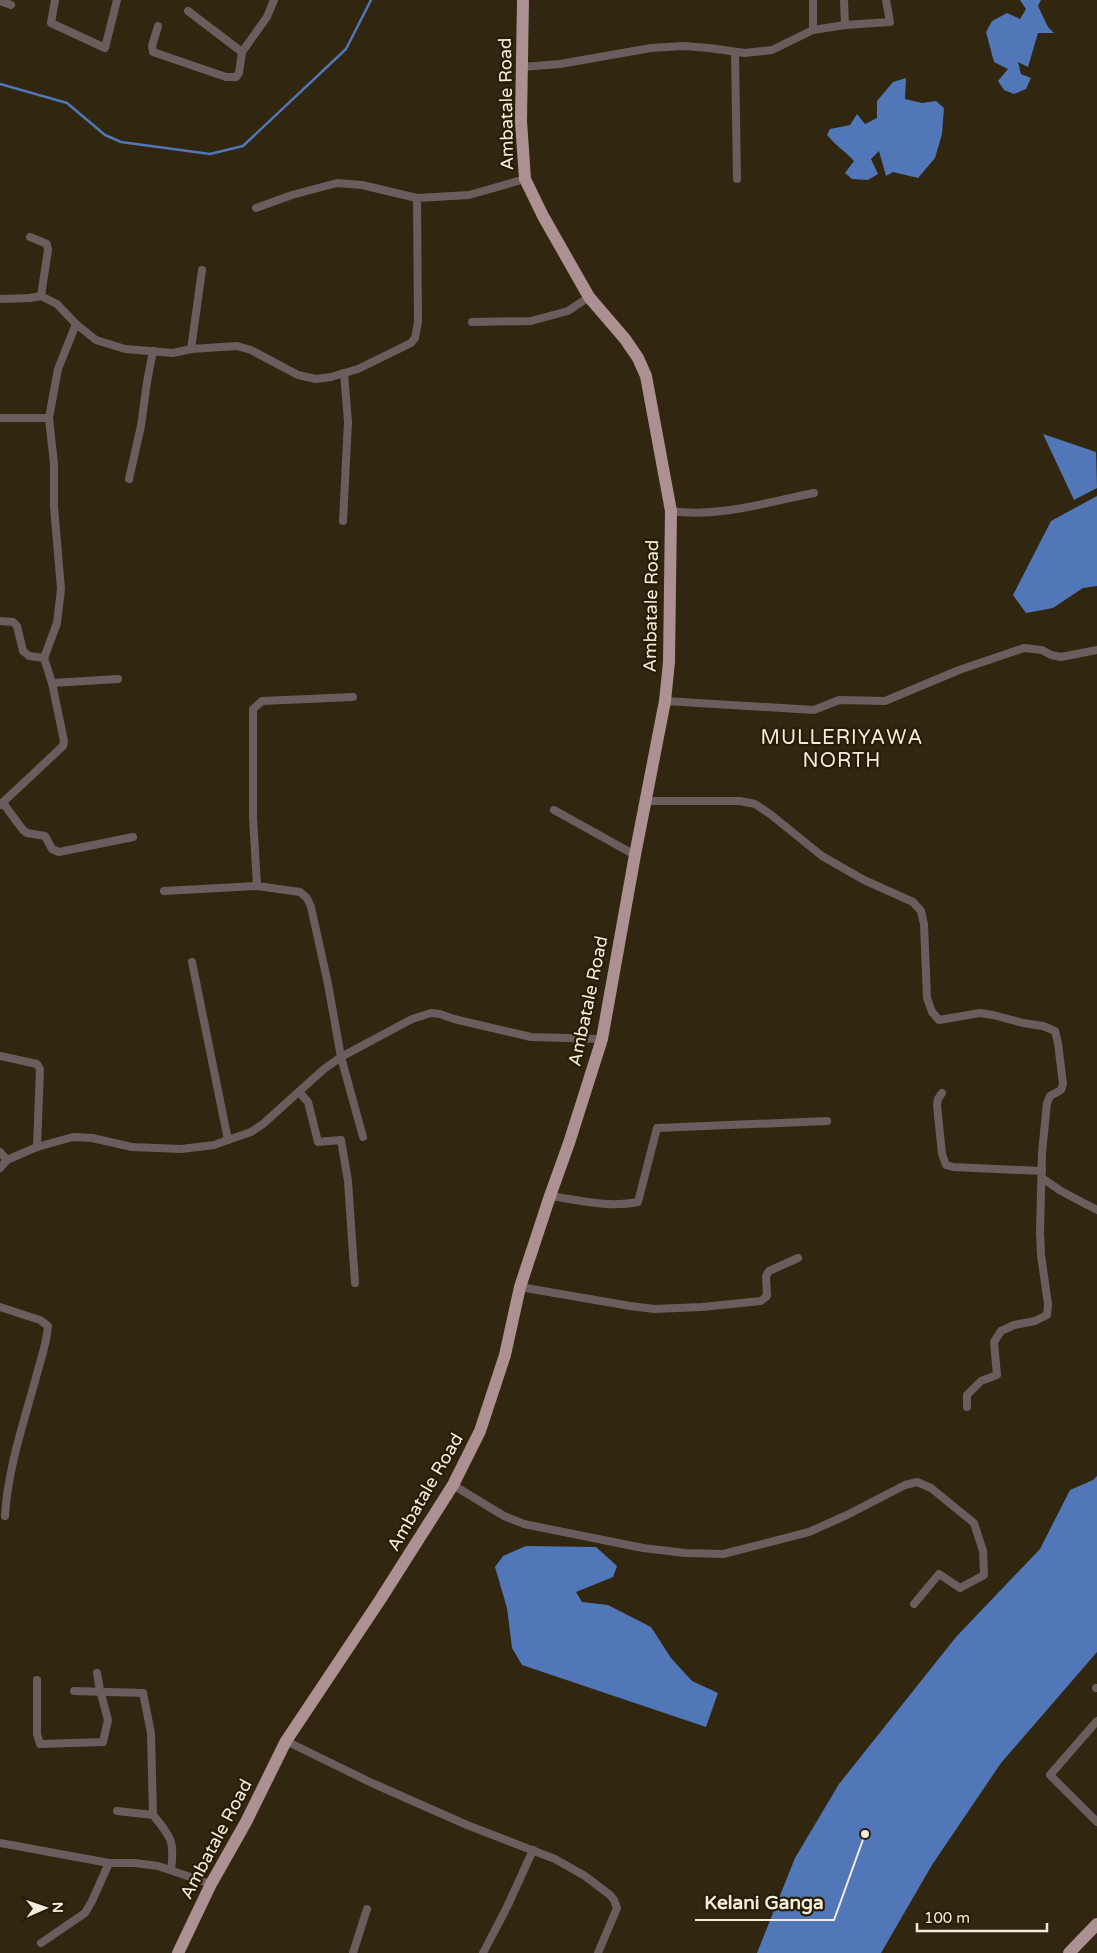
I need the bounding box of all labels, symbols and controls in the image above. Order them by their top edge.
street label: Ambatale Road [494,37,518,171]
street label: Ambatale Road [639,539,663,673]
district label: MULLERIYAWA NORTH [761,726,923,773]
street label: Ambatale Road [563,934,613,1068]
street label: Ambatale Road [382,1429,468,1555]
street label: Ambatale Road [175,1775,257,1903]
north arrow [20,1883,70,1933]
callout: Kelani Ganga [695,1886,834,1920]
text: Kelani Ganga [704,1892,824,1915]
scale bar [917,1900,1047,1932]
text: N [49,1902,66,1913]
text: 100 m [924,1909,970,1927]

